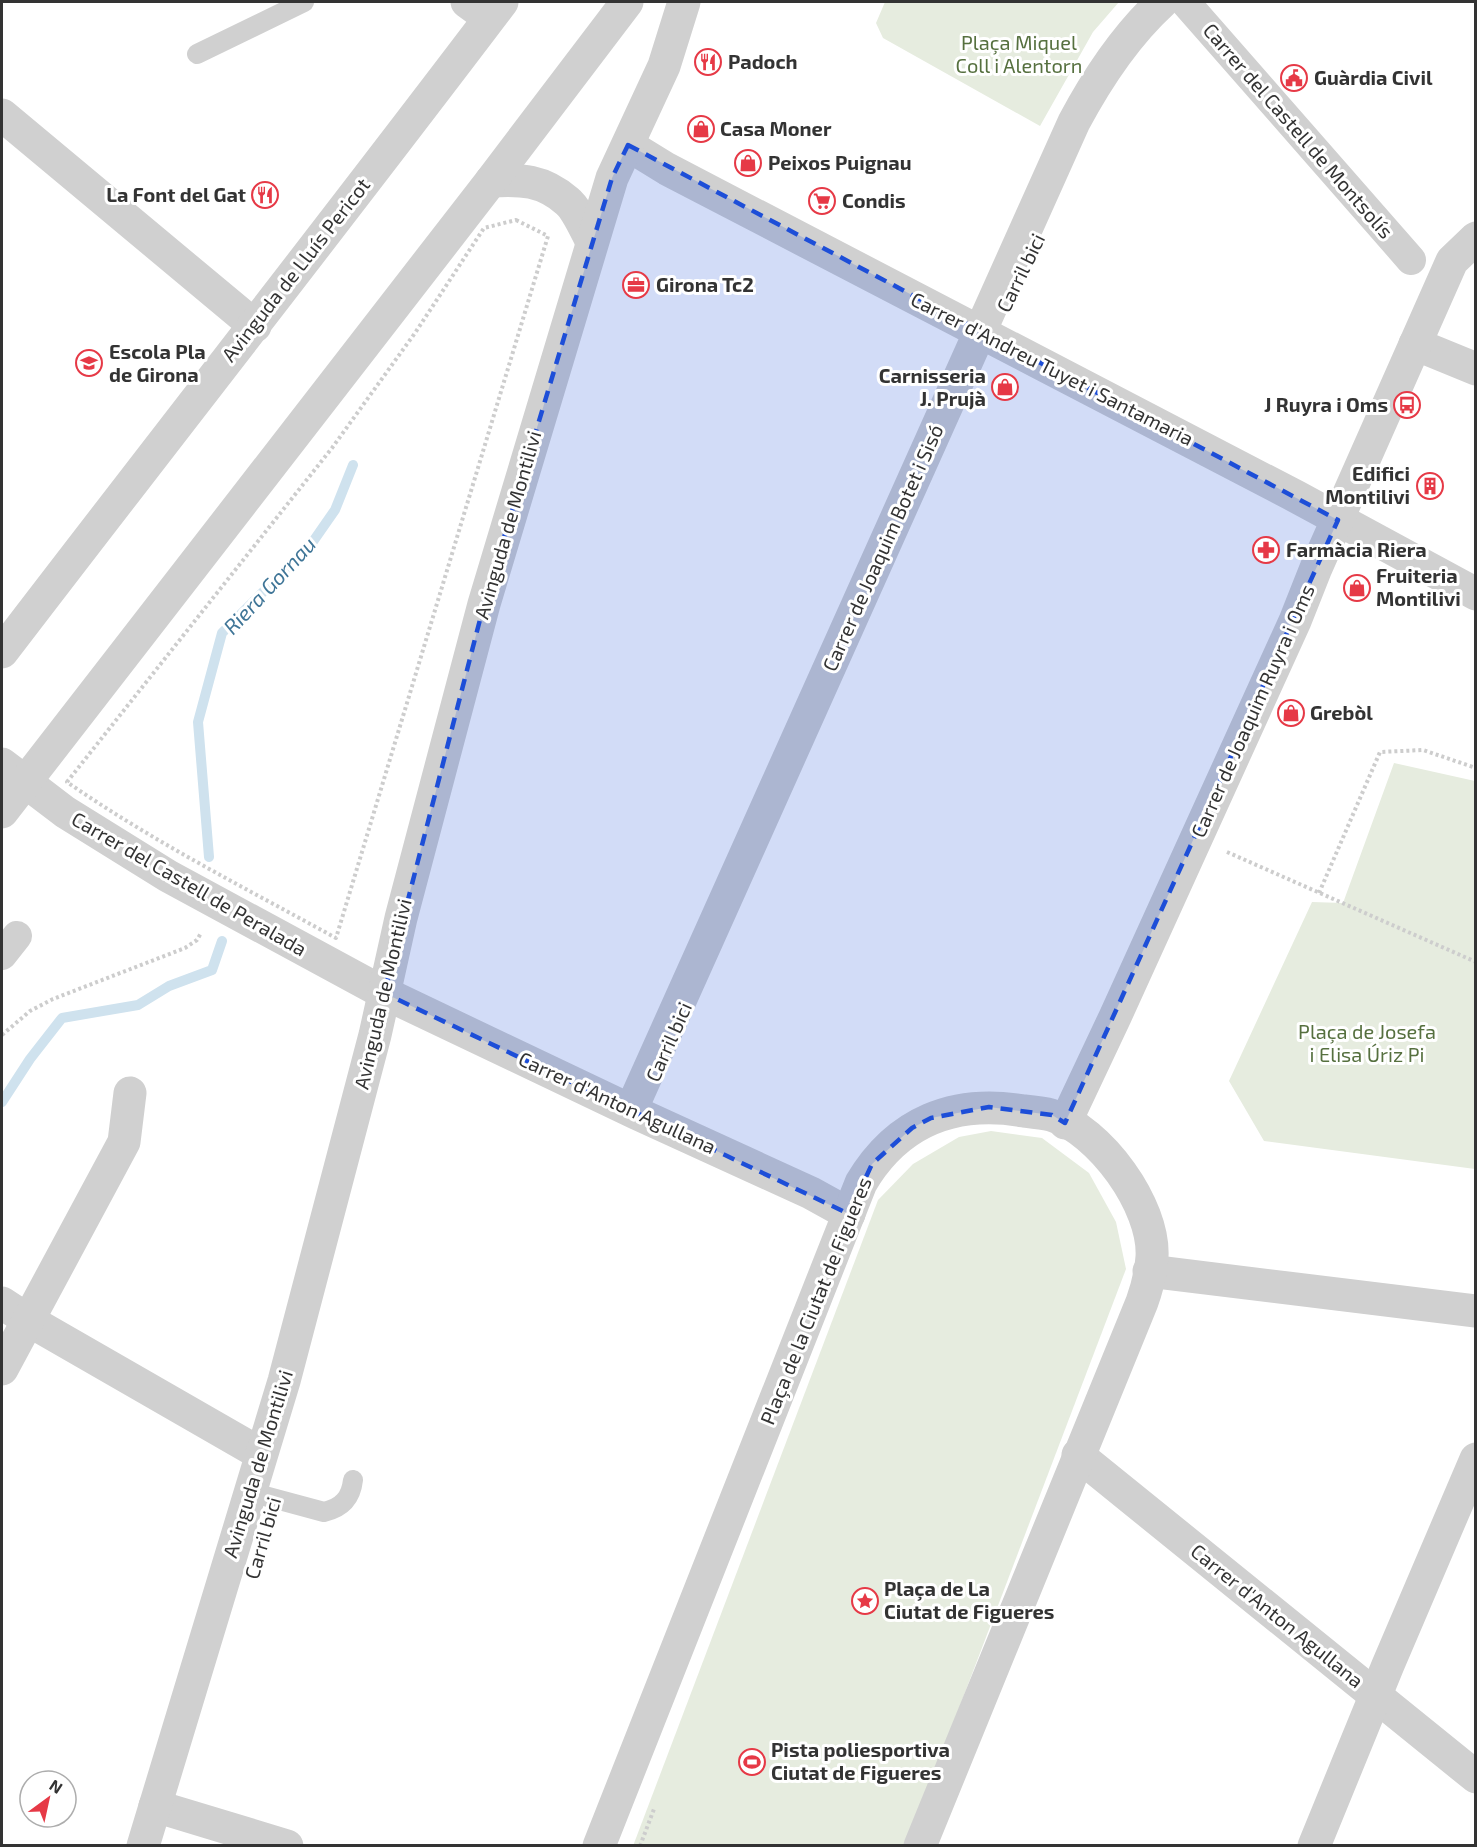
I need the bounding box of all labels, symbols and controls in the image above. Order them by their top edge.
street label: Carrer del Castell de Montsolís [1199,18,1399,243]
park label: Plaça Miquel Coll i Alentorn [956,30,1082,77]
restaurant icon: Padoch [693,47,723,77]
place label: Padoch [728,49,798,73]
public building icon: Guàrdia Civil [1279,63,1309,93]
place label: Guàrdia Civil [1314,65,1433,89]
shop icon: Casa Moner [686,114,716,144]
place label: Casa Moner [720,116,832,140]
shop icon: Peixos Puignau [733,148,763,178]
place label: Peixos Puignau [768,150,912,174]
street label: Avinguda de Lluís Pericot [216,172,375,366]
restaurant icon: La Font del Gat [250,180,280,210]
place label: La Font del Gat [106,182,246,206]
supermarket icon: Condis [807,186,837,216]
place label: Condis [842,188,906,212]
street label: Carril bici [991,229,1049,316]
office icon: Girona Tc2 [621,270,651,300]
place label: Girona Tc2 [656,272,754,296]
street label: Carrer d'Andreu Tuyet i Santamaria [907,286,1198,450]
place label: Escola Pla de Girona [109,339,206,386]
school or university icon: Escola Pla de Girona [74,348,104,378]
place label: Carnisseria J. Prujà [879,363,986,410]
shop icon: Carnisseria J. Prujà [990,372,1020,402]
bus stop icon: J Ruyra i Oms [1392,390,1422,420]
place label: J Ruyra i Oms [1264,392,1388,417]
street label: Carrer de Joaquim Botet i Sisó [817,421,947,675]
street label: Avinguda de Montilivi [469,428,545,622]
place label: Edifici Montilivi [1325,461,1410,508]
building icon: Edifici Montilivi [1415,471,1445,501]
water label: Riera Gornau [218,531,320,639]
pharmacy icon: Farmàcia Riera [1251,535,1281,565]
place label: Farmàcia Riera [1286,537,1427,561]
place label: Fruiteria Montilivi [1376,563,1461,610]
shop icon: Fruiteria Montilivi [1342,573,1372,603]
street label: Carrer de Joaquim Ruyra i Oms [1185,580,1319,841]
shop icon: Grebòl [1276,698,1306,728]
place label: Grebòl [1310,700,1373,724]
street label: Carrer del Castell de Peralada [68,806,311,960]
street label: Avinguda de Montilivi [348,896,416,1091]
street label: Carril bici [640,998,696,1085]
park label: Plaça de Josefa i Elisa Úriz Pi [1298,1019,1436,1066]
street label: Carrer d'Anton Agullana [515,1046,720,1158]
street label: Plaça de la Ciutat de Figueres [754,1173,877,1428]
street label: Avinguda de Montilivi [217,1367,297,1560]
street label: Carril bici [239,1494,285,1582]
street label: Carrer d'Anton Agullana [1187,1538,1369,1692]
place label: Plaça de La Ciutat de Figueres [884,1576,1055,1623]
place icon: Plaça de La Ciutat de Figueres [850,1586,880,1616]
place label: Pista poliesportiva Ciutat de Figueres [771,1737,950,1784]
sports icon: Pista poliesportiva Ciutat de Figueres [737,1747,767,1777]
north arrow [18,1769,78,1829]
text: N [46,1775,66,1797]

